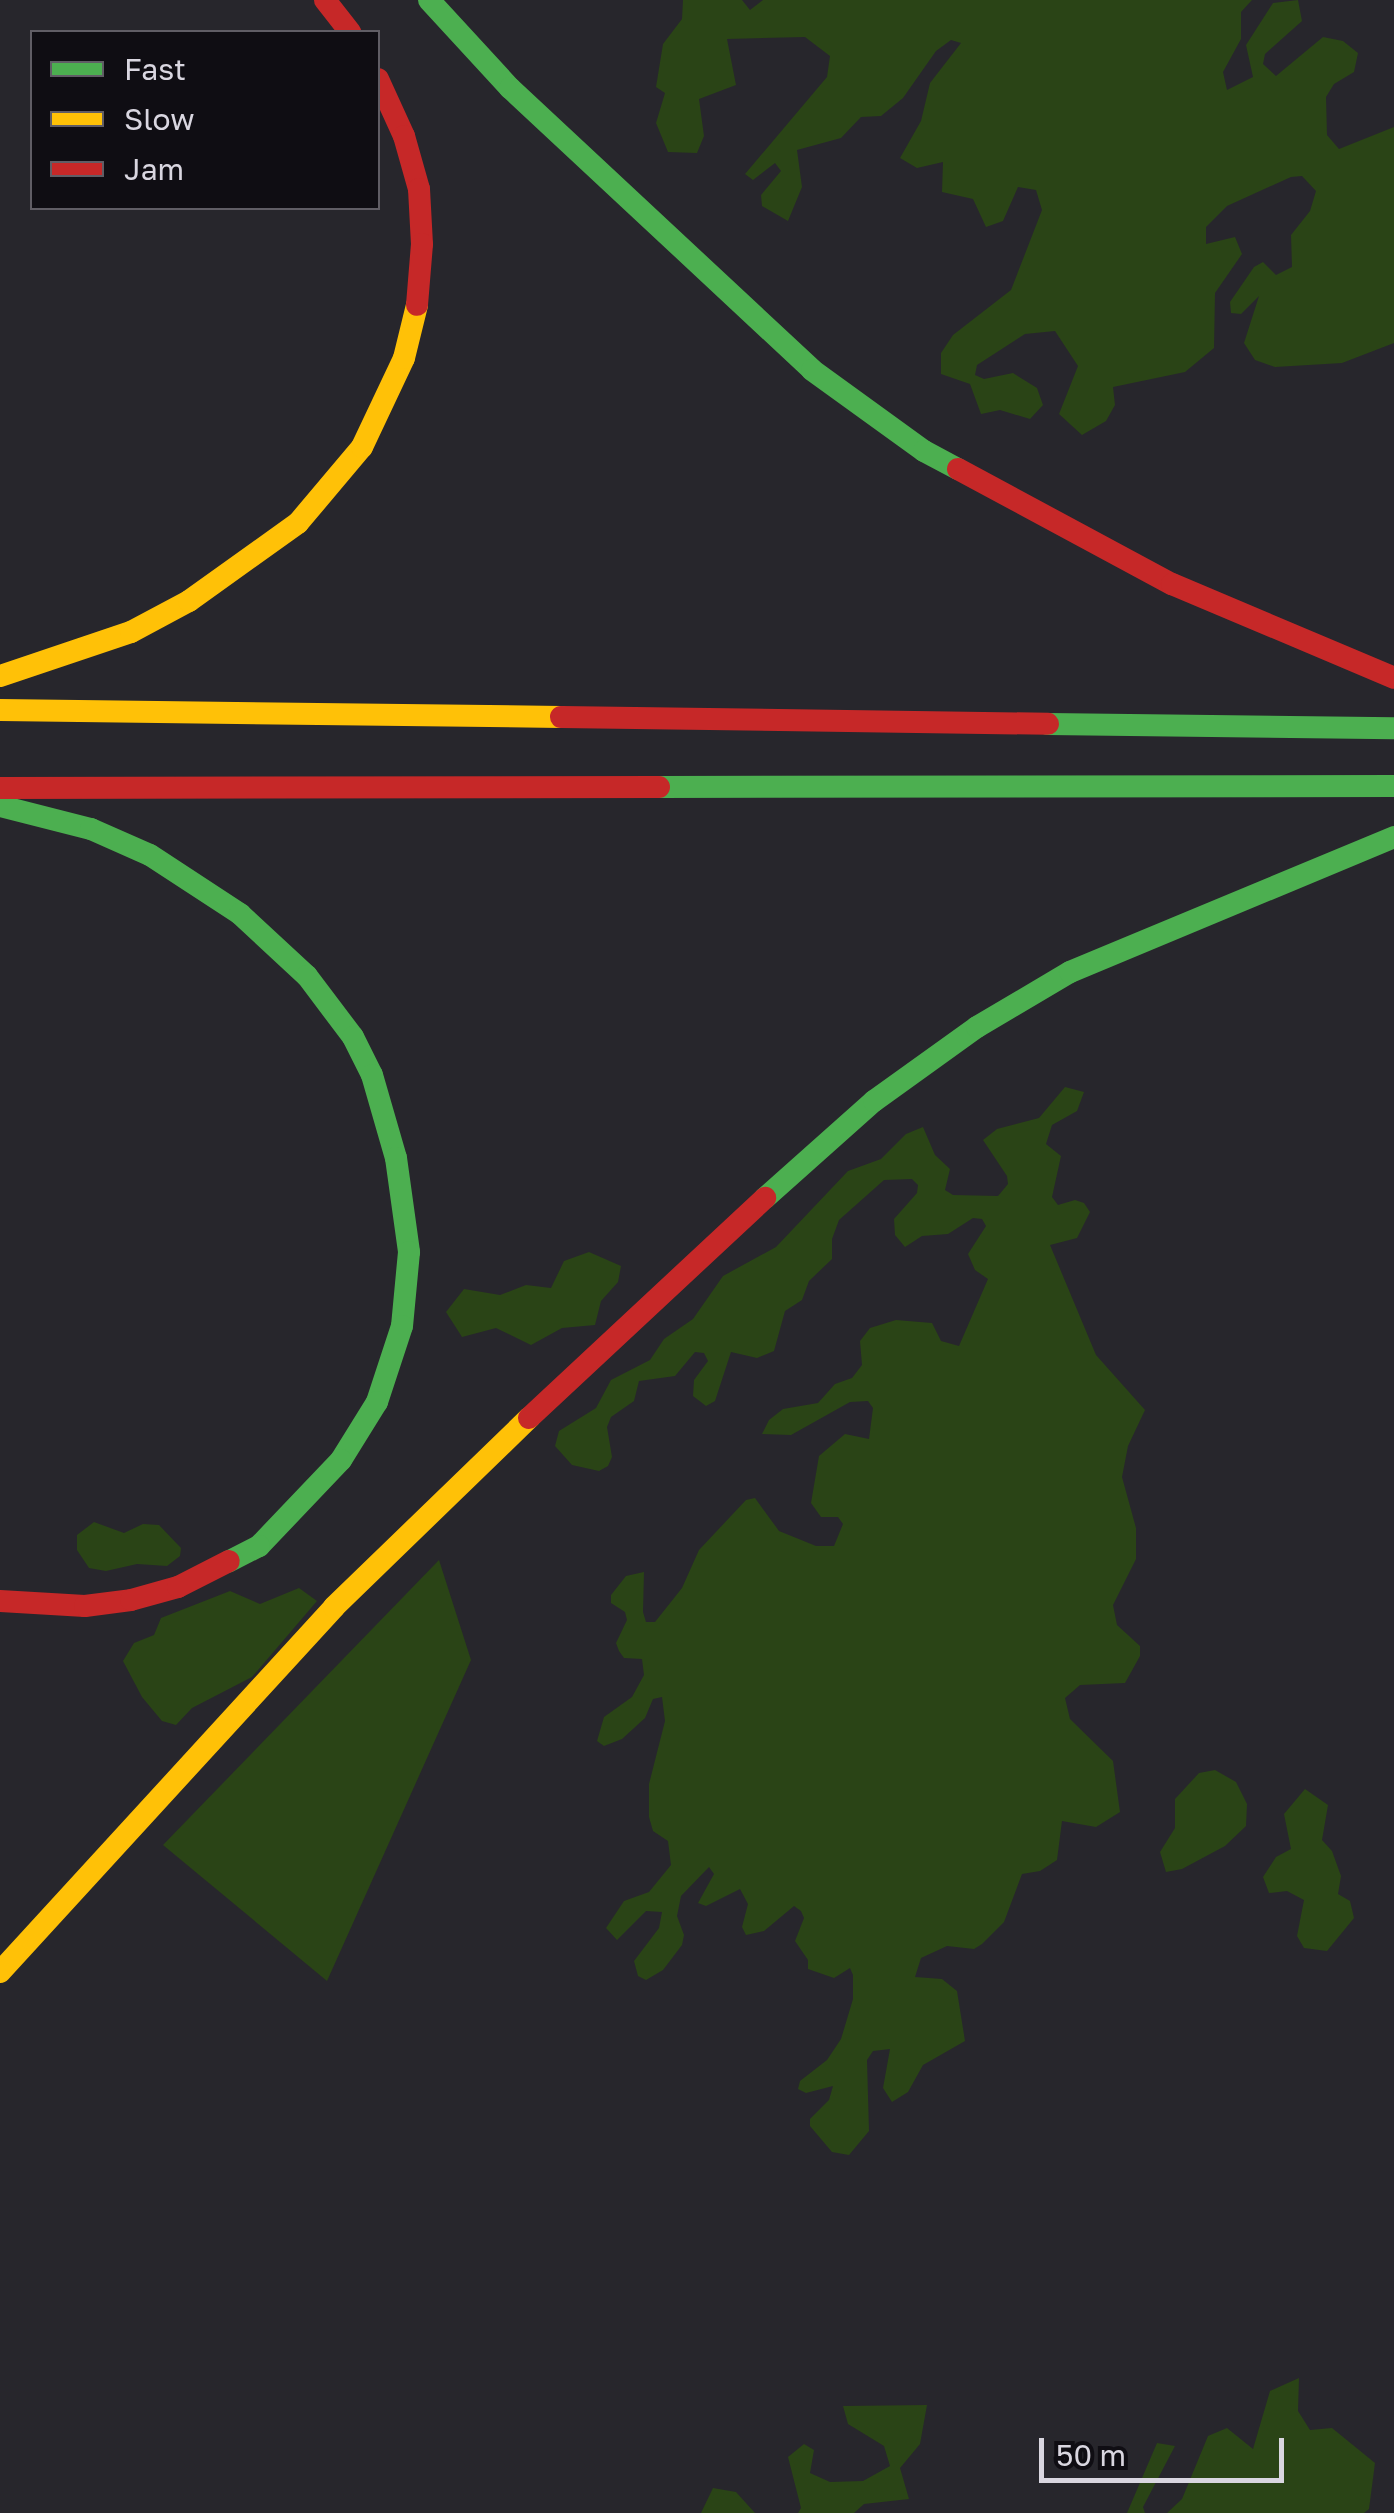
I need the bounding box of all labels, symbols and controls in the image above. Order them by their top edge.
legend [30,30,380,210]
text: Fast [124,51,186,87]
text: Slow [124,101,195,137]
text: Jam [124,151,184,187]
scale bar [1044,2418,1289,2480]
text: 50 m [1056,2437,1126,2473]

